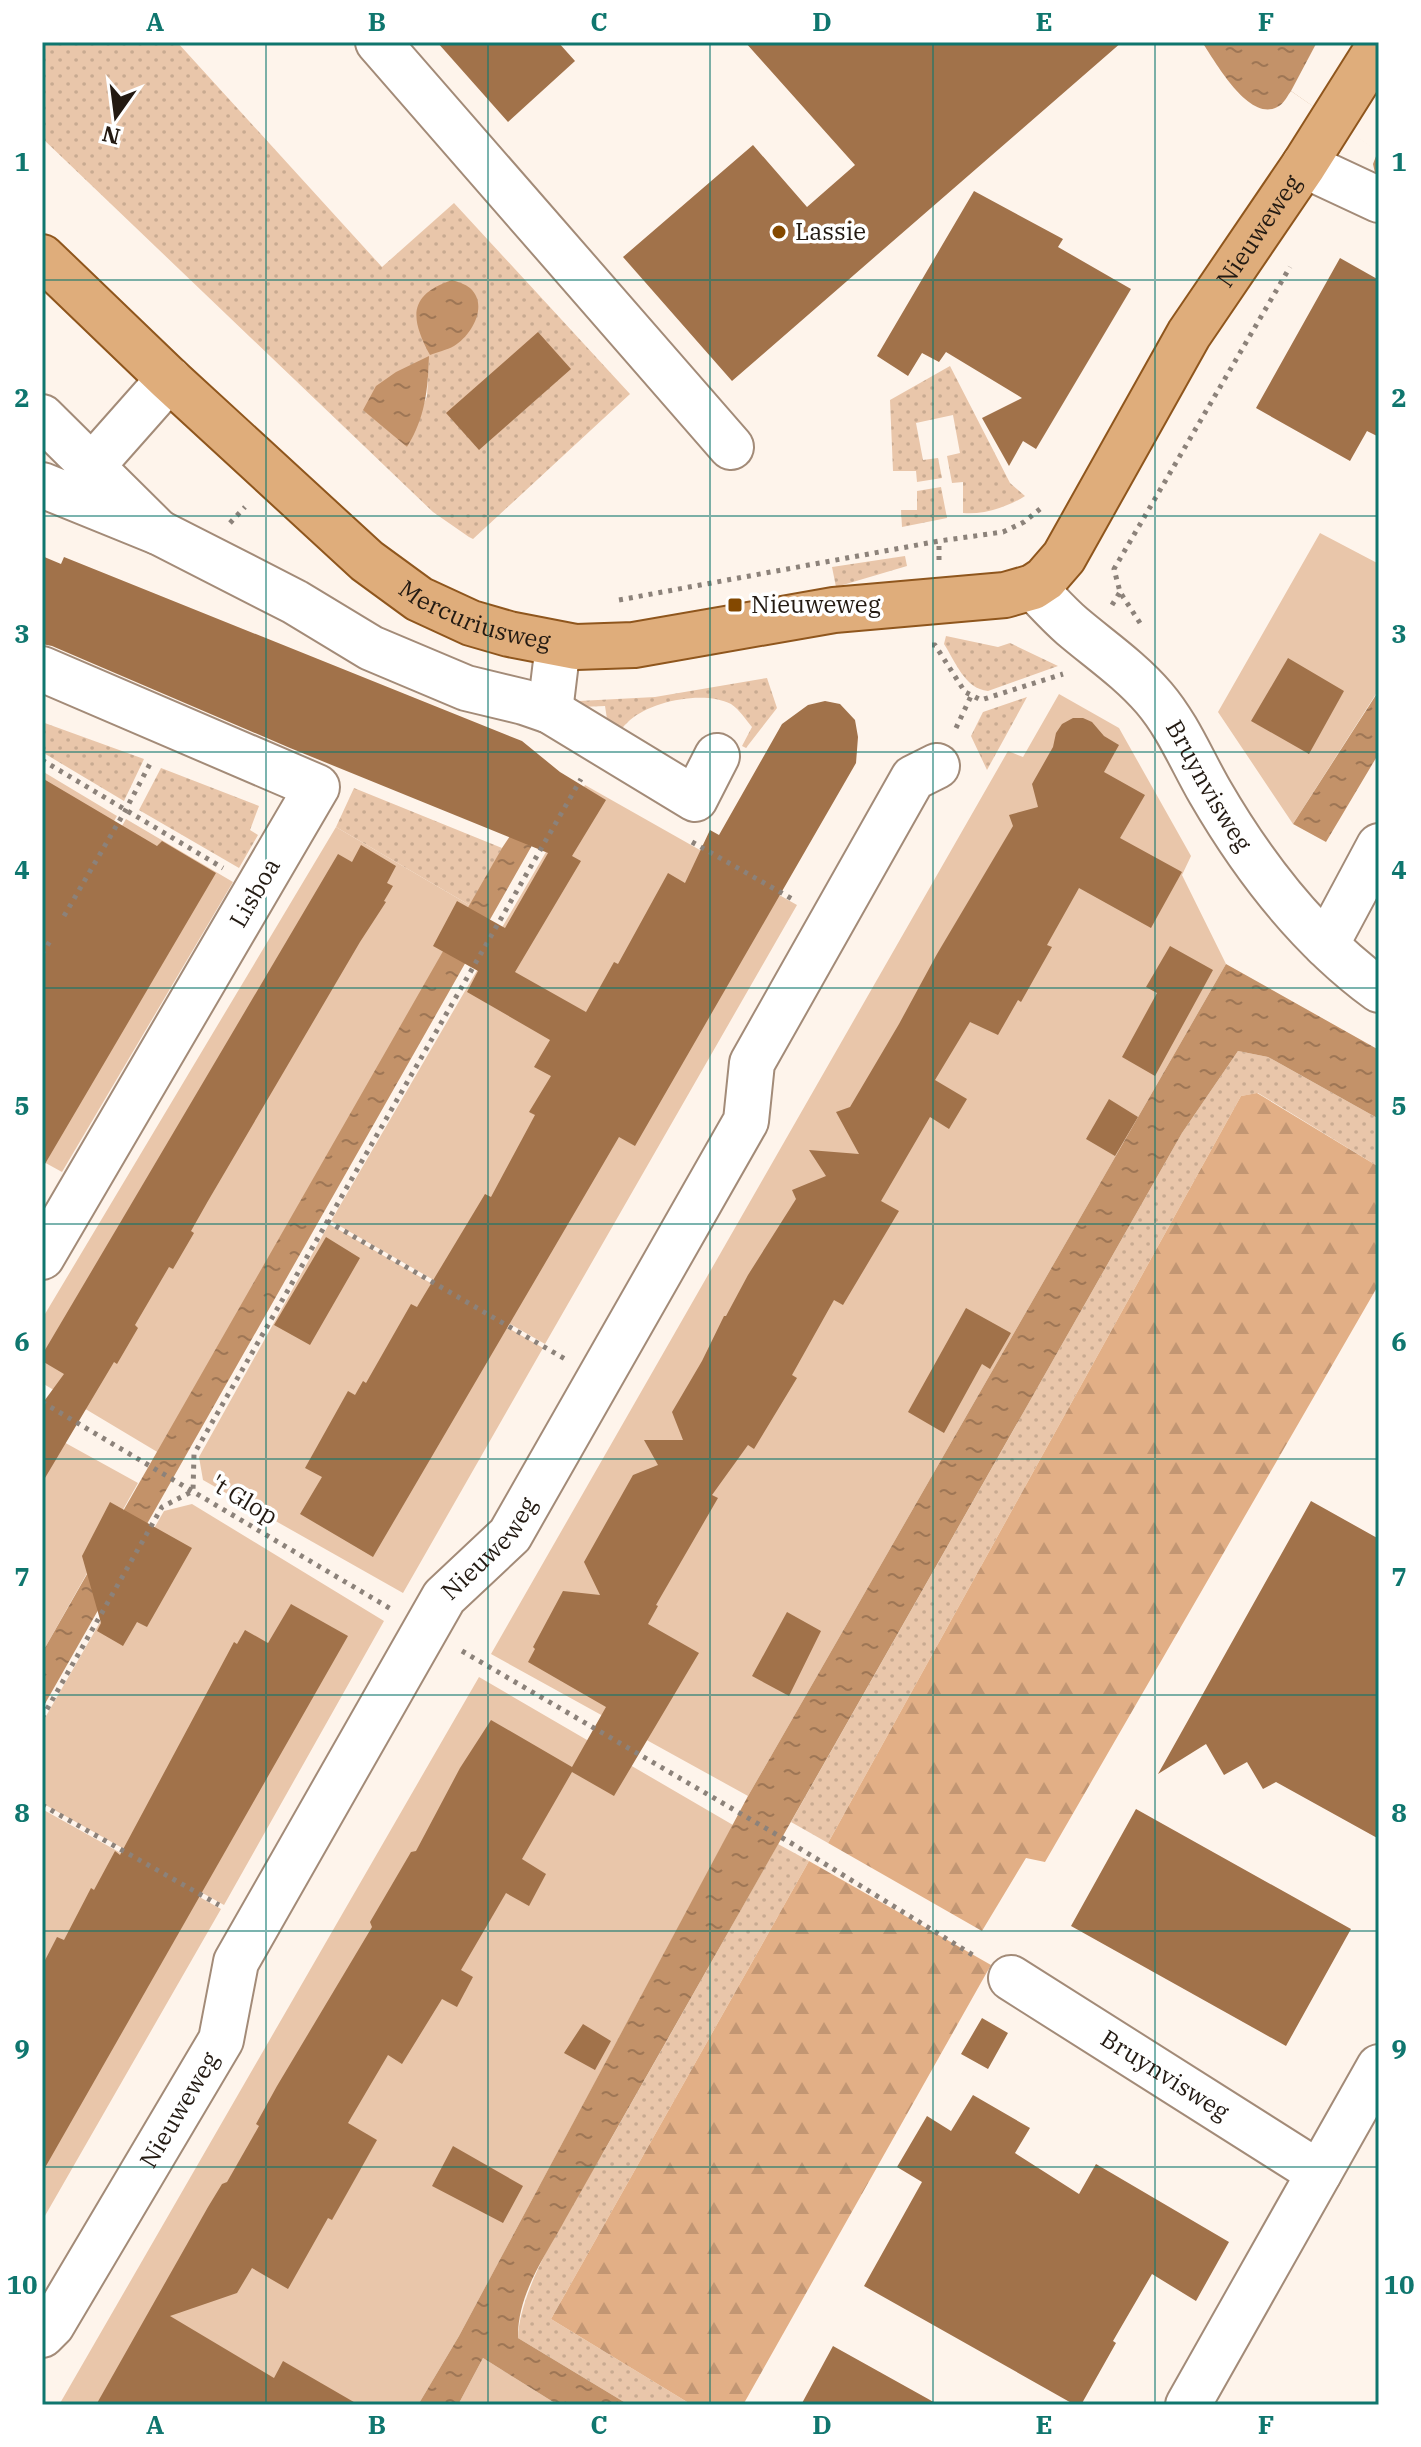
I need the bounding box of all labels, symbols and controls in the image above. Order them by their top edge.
text: A [146,4,164,38]
text: B [368,4,386,38]
text: C [590,4,608,38]
text: D [812,4,832,38]
text: E [1035,4,1053,38]
text: F [1258,4,1274,38]
north arrow [76,76,156,156]
text: N [99,120,123,152]
text: 1 [14,144,30,178]
text: 1 [1391,144,1407,178]
street label: Nieuweweg [1208,168,1308,293]
place label: Lassie [795,215,866,247]
marker: Lassie [770,223,788,241]
text: 2 [14,380,30,414]
text: 2 [1391,380,1407,414]
street label: Mercuriusweg [393,572,554,657]
place label: Nieuweweg [751,588,881,620]
marker: Nieuweweg [726,596,744,614]
text: 3 [14,616,30,650]
text: 3 [1391,616,1407,650]
street label: Bruynvisweg [1159,714,1260,857]
text: 4 [14,852,30,886]
street label: Lisboa [222,852,287,933]
text: 4 [1391,852,1407,886]
text: 5 [14,1088,30,1122]
text: 5 [1391,1088,1407,1122]
text: 6 [14,1324,30,1358]
text: 6 [1391,1324,1407,1358]
street label: 't Glop [205,1467,284,1532]
street label: Nieuweweg [434,1491,543,1606]
text: 7 [14,1559,30,1593]
text: 7 [1391,1559,1407,1593]
text: 8 [14,1795,30,1829]
text: 8 [1391,1795,1407,1829]
street label: Bruynvisweg [1095,2022,1236,2127]
text: 9 [14,2031,30,2065]
text: 9 [1391,2031,1407,2065]
street label: Nieuweweg [132,2046,225,2174]
text: 10 [6,2267,38,2301]
text: 10 [1383,2267,1415,2301]
text: A [146,2407,164,2441]
text: B [368,2407,386,2441]
text: C [590,2407,608,2441]
text: D [812,2407,832,2441]
text: E [1035,2407,1053,2441]
text: F [1258,2407,1274,2441]

